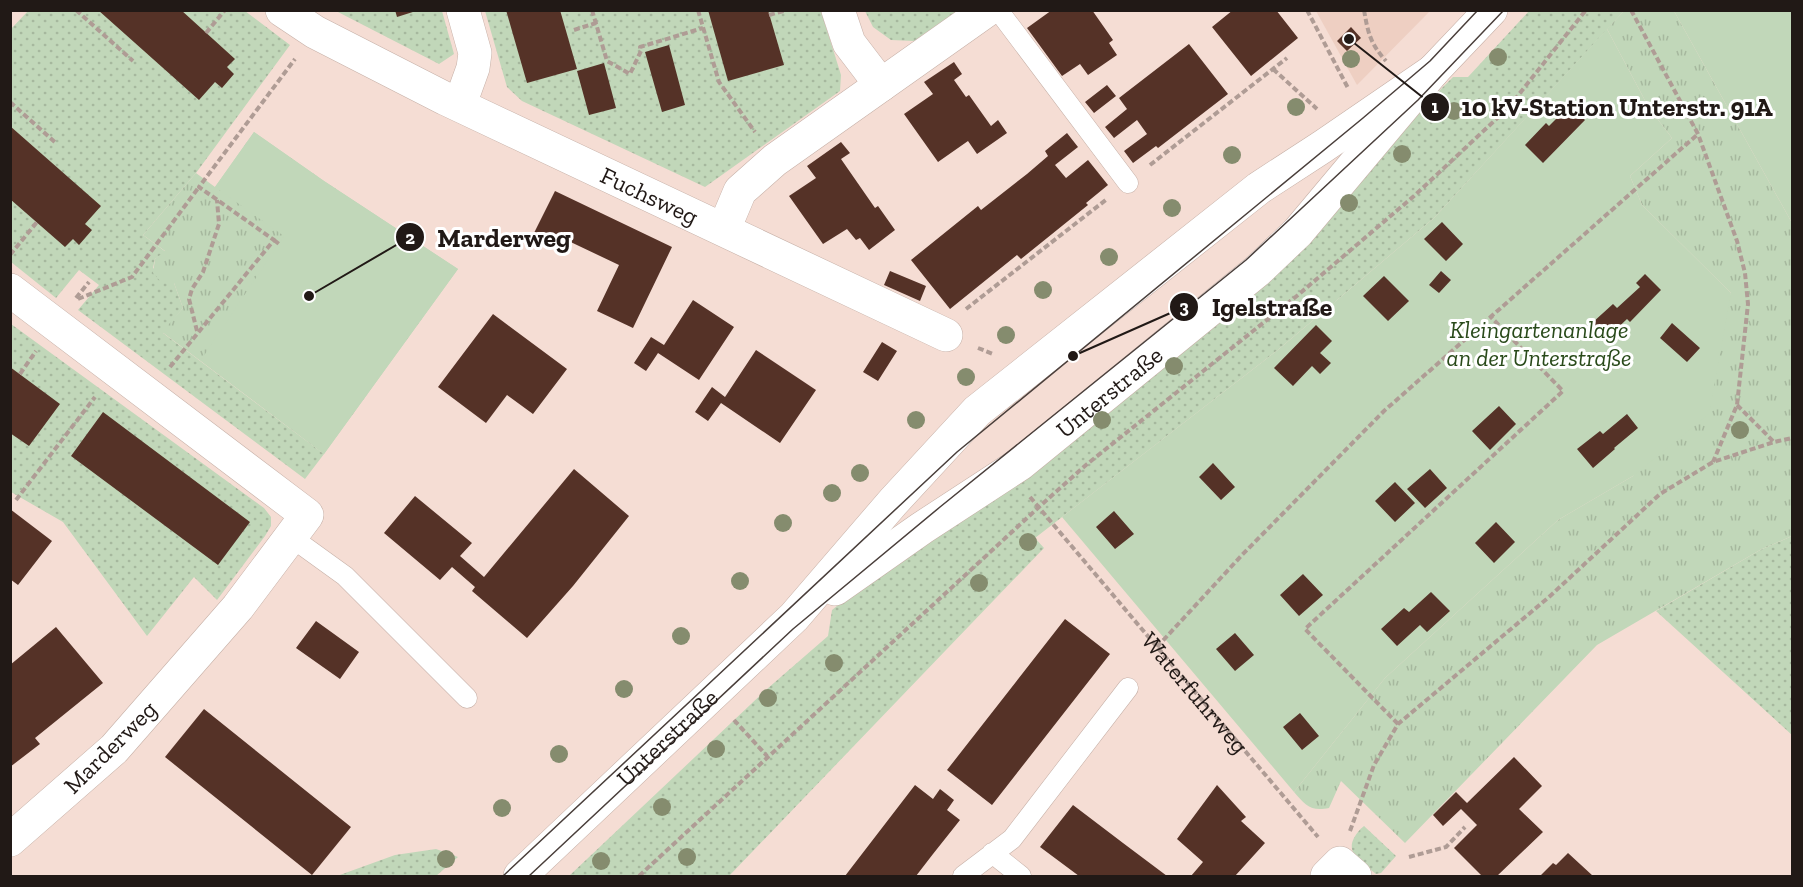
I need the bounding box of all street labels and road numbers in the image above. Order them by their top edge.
street label: Fuchsweg [596,160,703,231]
street label: Unterstraße [1050,340,1168,443]
street label: Waterfuhrweg [1136,626,1255,759]
street label: Unterstraße [610,682,724,792]
street label: Marderweg [57,694,163,800]

